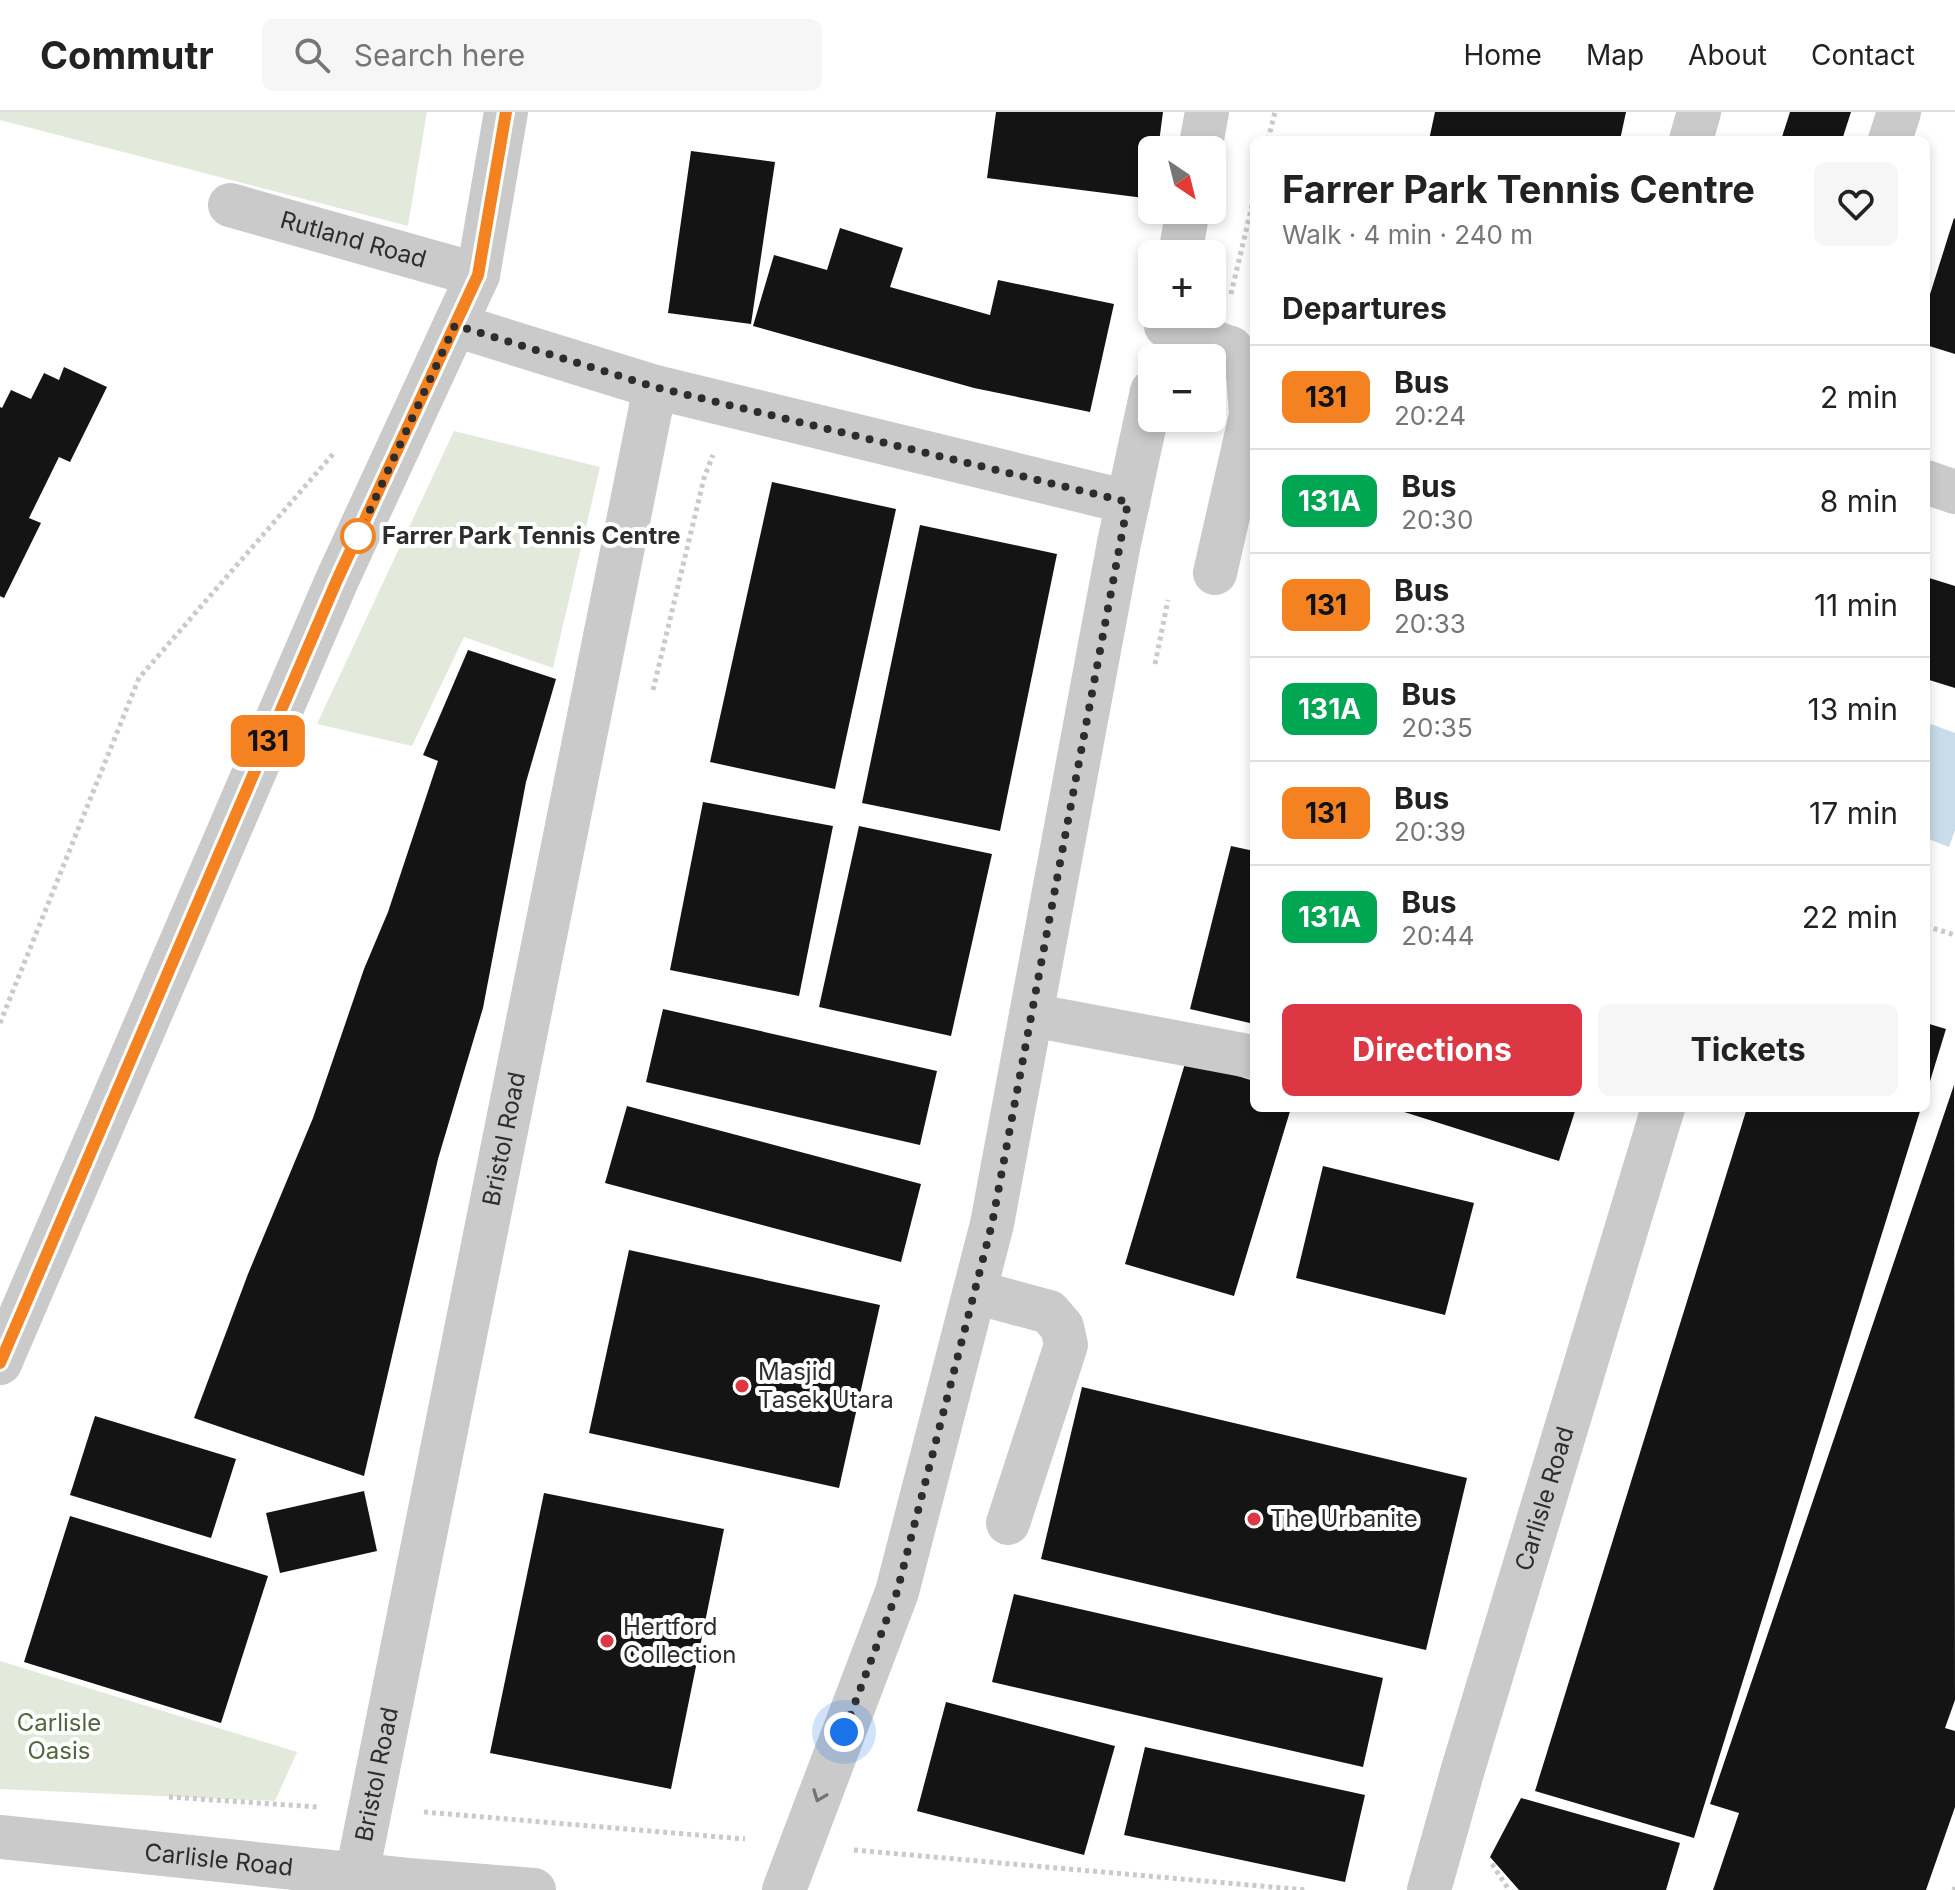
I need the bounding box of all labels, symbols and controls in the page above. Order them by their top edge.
search box [262,19,822,91]
text: Commutr [40,32,214,78]
icon: search [290,33,334,77]
text: Search here [354,37,525,73]
text: Home [1463,38,1542,72]
text: Map [1586,38,1644,72]
text: About [1688,38,1767,72]
text: Contact [1811,38,1915,72]
north arrow [1138,136,1226,224]
map controls [1138,136,1226,432]
button: heart [1814,162,1898,246]
text: Farrer Park Tennis Centre [1282,166,1755,212]
street label: Rutland Road [277,205,430,274]
text: Walk · 4 min · 240 m [1282,219,1533,250]
button: + [1138,240,1226,328]
text: Departures [1282,290,1447,326]
button: − [1138,344,1226,432]
text: Bus [1394,364,1449,400]
text: 2 min [1820,379,1898,415]
text: 131 [1305,380,1347,414]
text: 20:24 [1394,400,1466,431]
text: Bus [1401,468,1456,504]
text: 8 min [1820,483,1898,519]
text: 131A [1298,484,1361,518]
text: 20:30 [1401,504,1473,535]
marker: Farrer Park Tennis Centre [341,519,375,553]
place label: Farrer Park Tennis Centre [382,521,681,550]
text: Bus [1394,572,1449,608]
text: 11 min [1814,587,1898,623]
text: 131 [1305,588,1347,622]
text: 20:33 [1394,608,1466,639]
text: Bus [1401,676,1456,712]
text: 13 min [1808,691,1898,727]
text: 131A [1298,692,1361,726]
text: 20:35 [1401,712,1473,743]
line badge: 131 [222,715,314,767]
text: 131 [247,724,289,758]
text: Bus [1394,780,1449,816]
text: 17 min [1809,795,1898,831]
text: 131 [1305,796,1347,830]
text: 20:39 [1394,816,1466,847]
text: Bus [1401,884,1456,920]
text: 22 min [1802,899,1898,935]
text: 131A [1298,900,1361,934]
text: 20:44 [1401,920,1474,951]
button: Directions [1282,1004,1582,1096]
button: Tickets [1598,1004,1898,1096]
street label: Bristol Road [476,1069,531,1208]
place label: Masjid Tasek Utara [758,1357,894,1414]
marker: Masjid Tasek Utara [733,1377,751,1395]
street label: Carlisle Road [1509,1423,1580,1574]
place label: The Urbanite [1270,1504,1418,1533]
marker: The Urbanite [1245,1510,1263,1528]
place label: Hertford Collection [623,1612,736,1669]
marker: Hertford Collection [598,1632,616,1650]
street label: Bristol Road [349,1705,404,1844]
park label: Carlisle Oasis [17,1708,101,1765]
your location [824,1712,864,1752]
one-way arrow [813,1788,829,1802]
street label: Carlisle Road [143,1837,295,1882]

